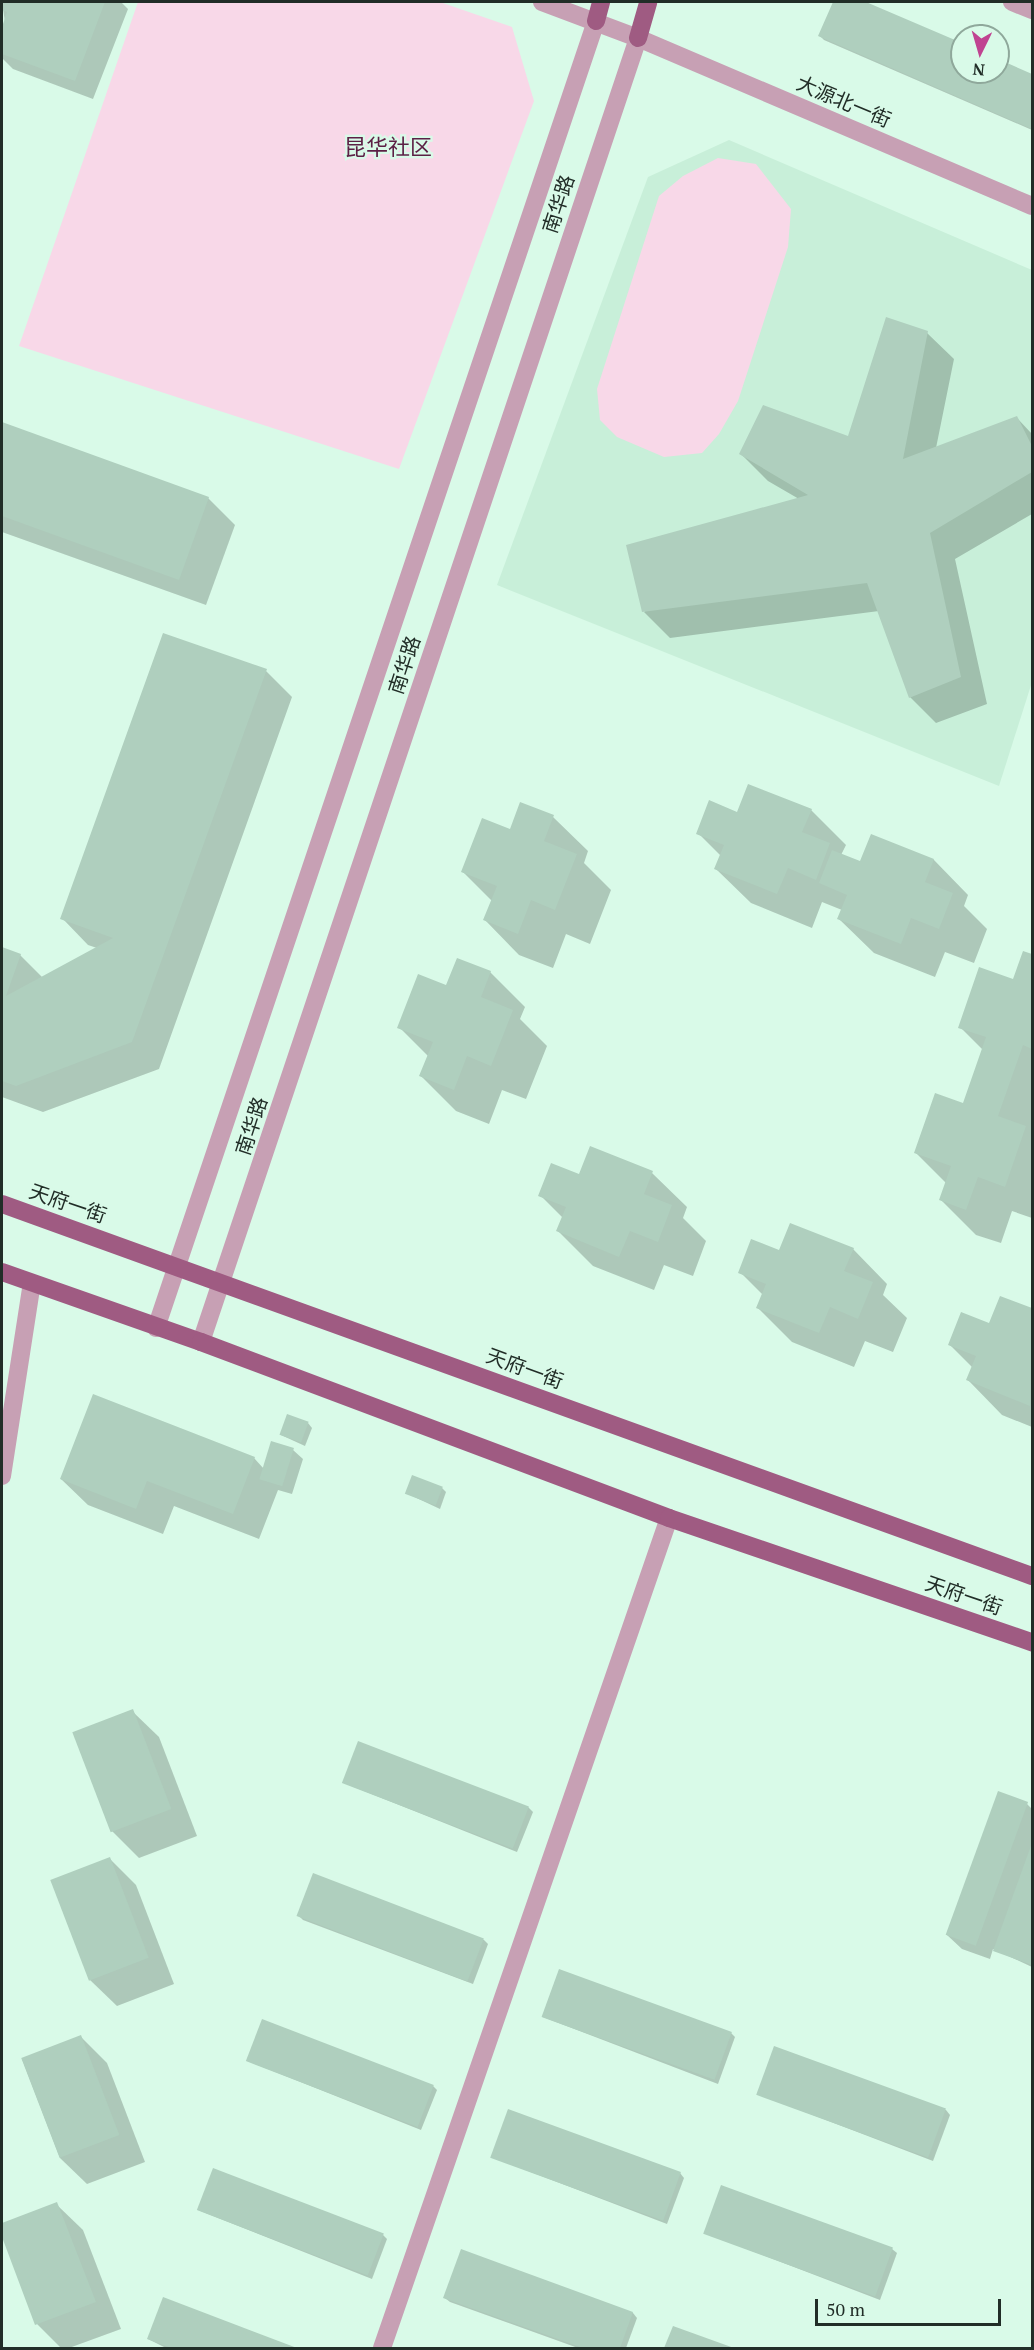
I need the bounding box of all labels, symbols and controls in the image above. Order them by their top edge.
north arrow [950,24,1010,84]
text: N [972,58,986,81]
street label: 大源北一街 [793,70,895,132]
district label: 昆华社区 [344,134,432,160]
street label: 南华路 [537,172,579,236]
street label: 南华路 [383,633,425,697]
street label: 南华路 [230,1094,272,1158]
street label: 天府一街 [26,1179,110,1227]
street label: 天府一街 [483,1343,567,1393]
street label: 天府一街 [922,1571,1006,1619]
scale bar [818,2287,1004,2325]
text: 50 m [826,2297,865,2321]

